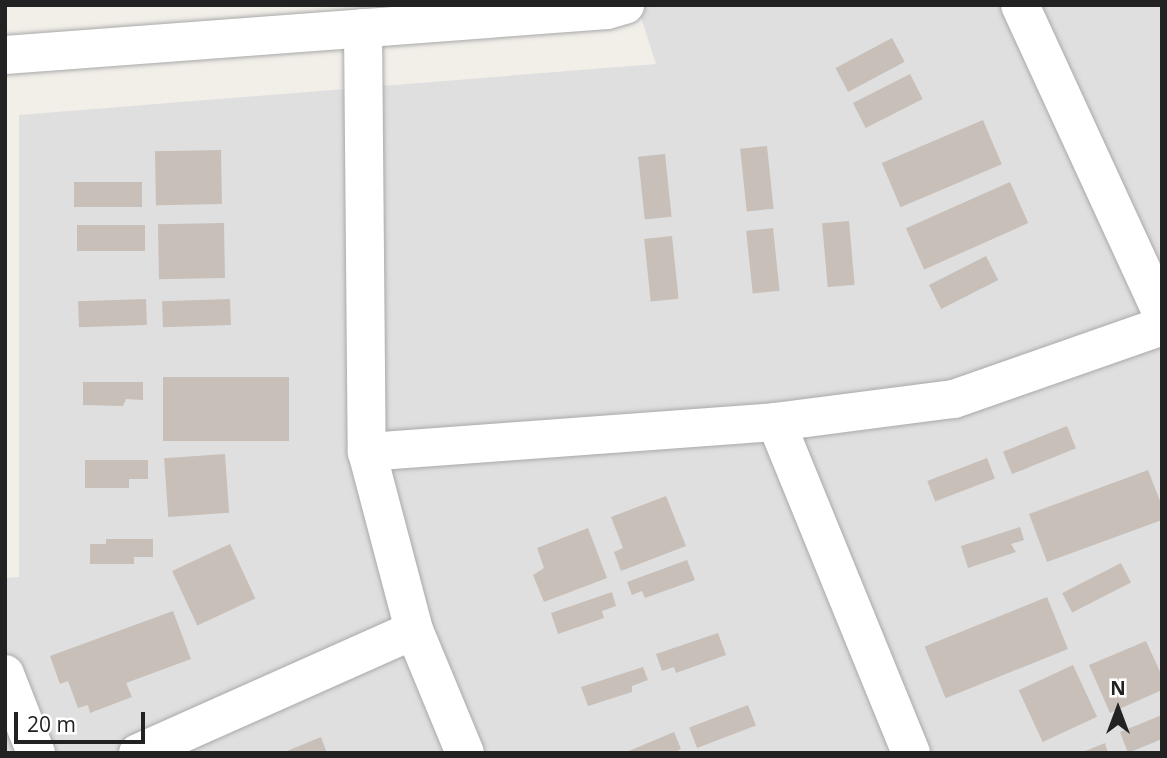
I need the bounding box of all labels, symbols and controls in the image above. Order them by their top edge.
north arrow [1083,674,1153,744]
text: N [1110,675,1126,701]
scale bar [18,698,149,742]
text: 20 m [27,710,76,738]

